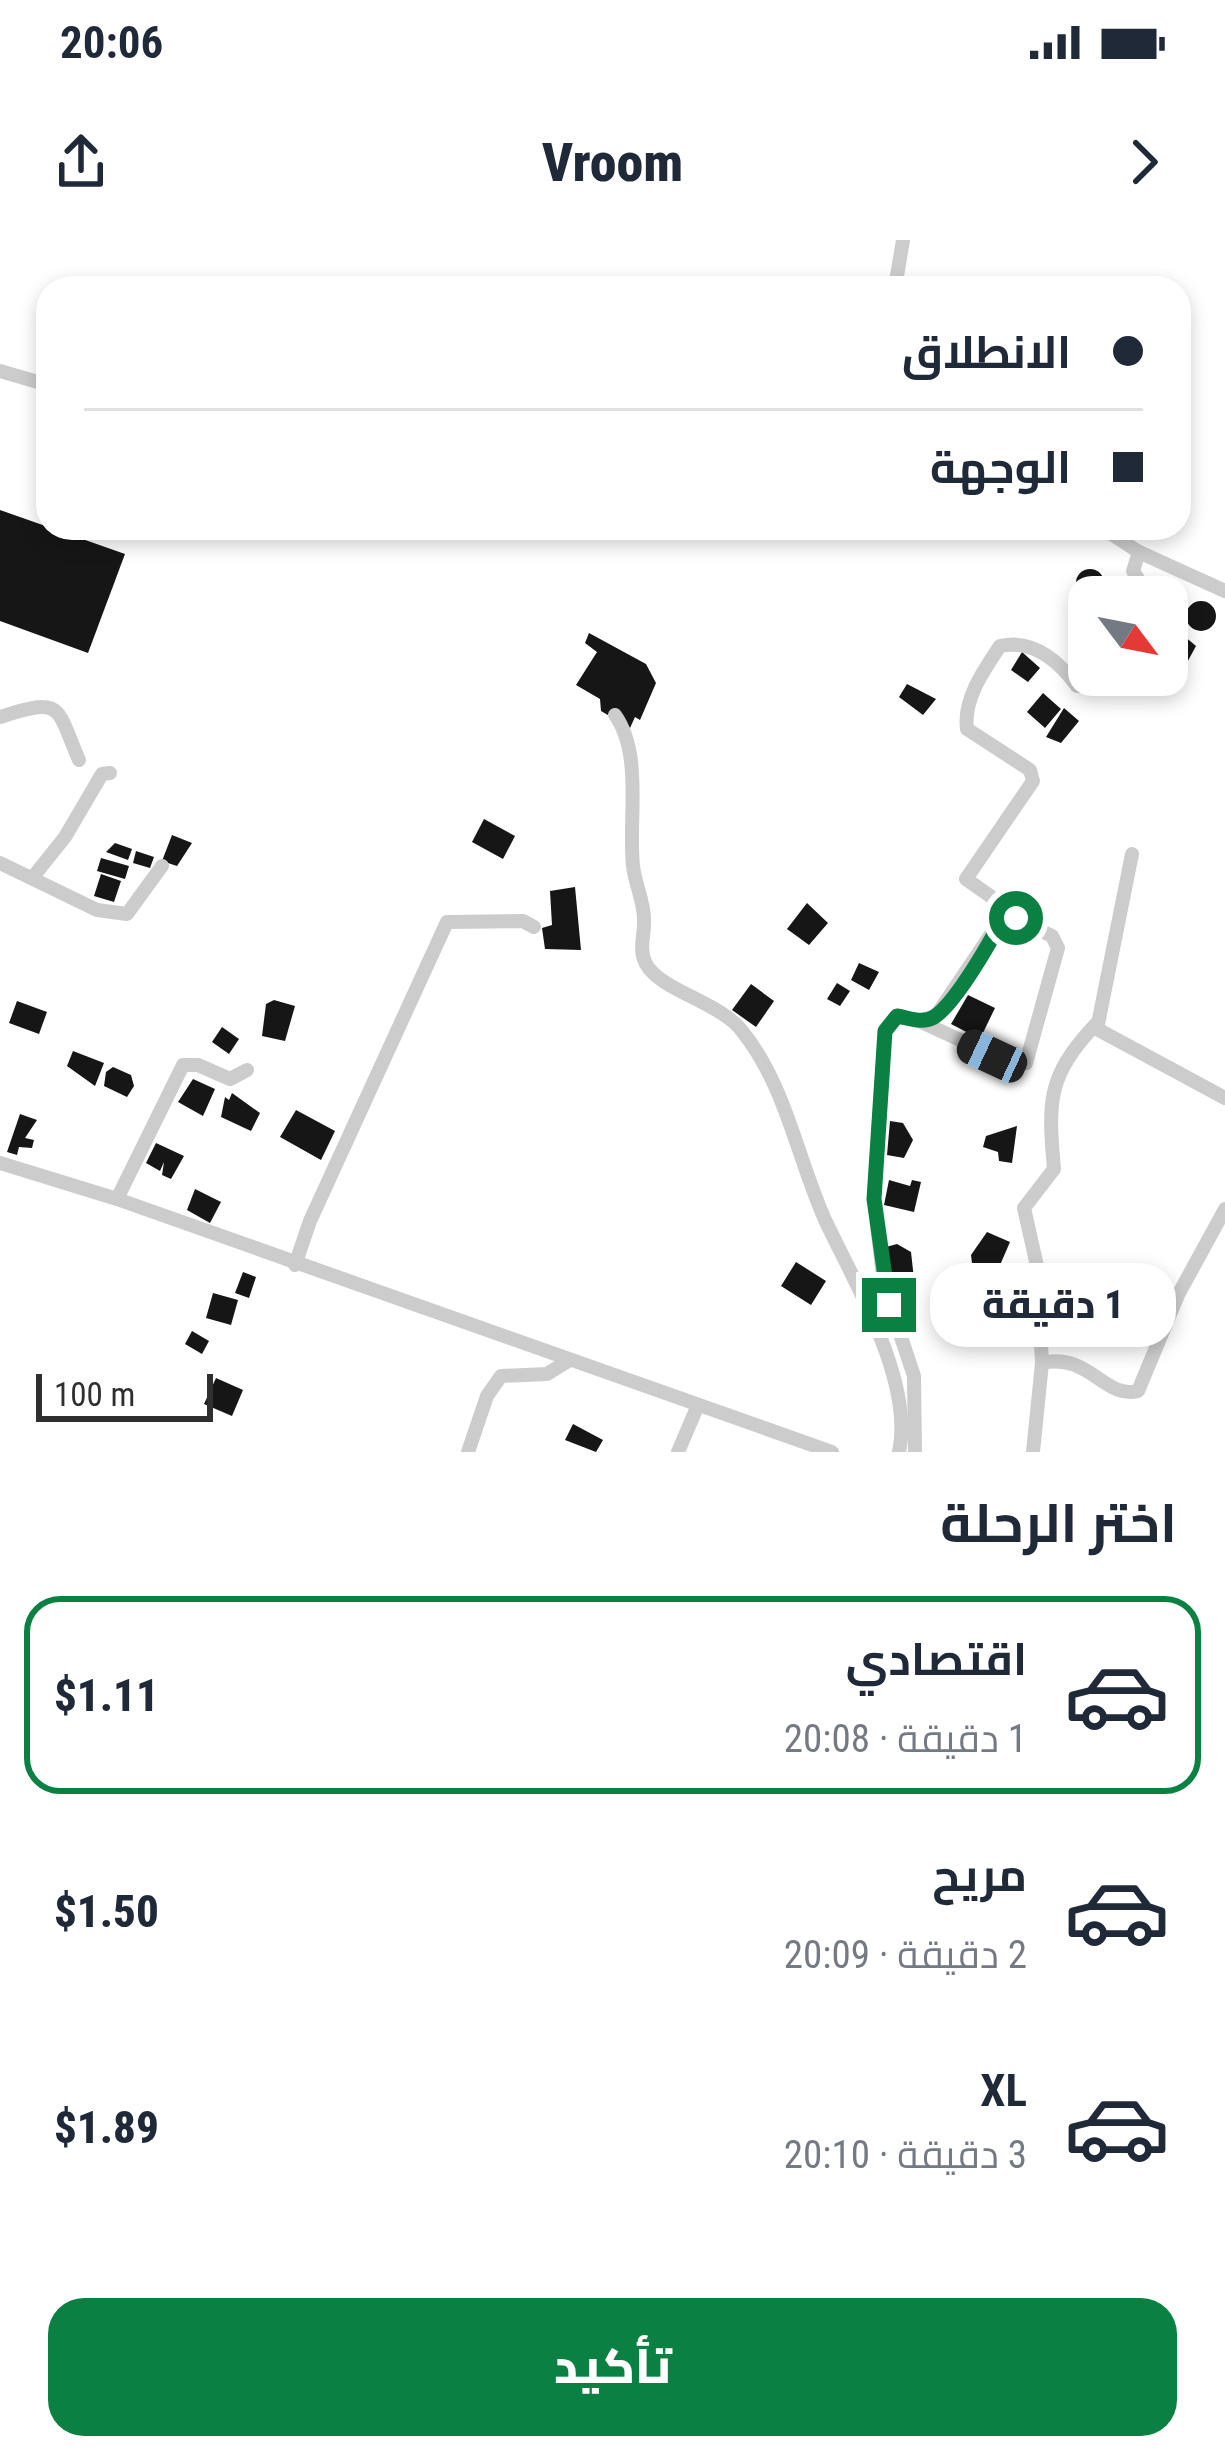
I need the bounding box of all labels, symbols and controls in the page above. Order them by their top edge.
text: 20:06 [60,16,163,69]
icon: share [48,129,114,195]
icon: forward [1111,129,1177,195]
text: Vroom [542,131,683,194]
text: الانطلاق [902,326,1071,379]
text: الوجهة [930,441,1071,494]
north arrow [1068,576,1188,696]
map controls [1068,576,1188,696]
route start [989,891,1043,945]
car [952,1024,1032,1088]
callout: 1 دقيقة [931,1263,1177,1347]
route end [862,1278,916,1332]
text: 1 دقيقة [982,1282,1124,1328]
scale bar [36,1368,213,1421]
text: 100 m [54,1375,135,1414]
text: اختر الرحلة [940,1492,1177,1555]
text: اقتصادي [846,1633,1027,1686]
icon: car [1063,1641,1171,1749]
text: $1.11 [54,1669,159,1722]
text: 1 دقيقة · 20:08 [784,1716,1027,1762]
text: مريح [932,1849,1027,1902]
icon: car [1063,1857,1171,1965]
text: $1.50 [54,1885,159,1938]
text: 2 دقيقة · 20:09 [784,1932,1027,1978]
text: XL [980,2064,1027,2117]
icon: car [1063,2073,1171,2181]
text: $1.89 [54,2101,159,2154]
text: 3 دقيقة · 20:10 [784,2132,1027,2178]
button: تأكيد [48,2298,1177,2436]

